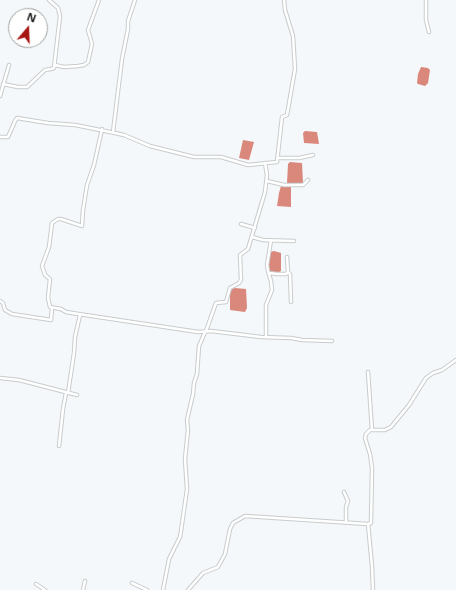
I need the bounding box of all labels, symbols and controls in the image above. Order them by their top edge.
north arrow [8,8,48,48]
text: N [25,9,38,26]

